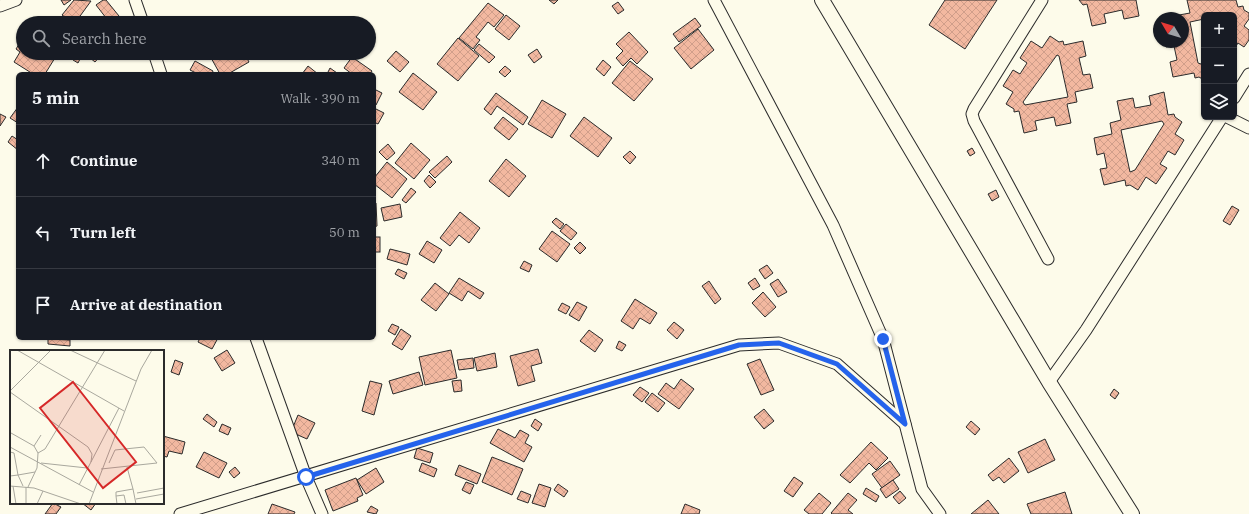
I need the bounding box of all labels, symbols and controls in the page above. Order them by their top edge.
north arrow [1153,12,1189,48]
map controls [1201,12,1237,120]
button: + [1201,12,1237,48]
search box [16,16,376,60]
icon: search [30,27,52,49]
text: Search here [62,29,147,48]
button: − [1201,48,1237,84]
button: layers [1201,84,1237,120]
text: 5 min [32,87,80,109]
text: Walk · 390 m [281,90,360,107]
icon: ahead [32,150,54,172]
text: Continue [70,151,137,170]
text: 340 m [321,152,360,169]
icon: left [32,222,54,244]
text: Turn left [70,223,136,242]
text: 50 m [329,224,360,241]
icon: arrive [32,294,54,316]
text: Arrive at destination [70,295,222,314]
route end [874,330,892,348]
inset map [10,350,164,504]
route start [297,468,315,486]

